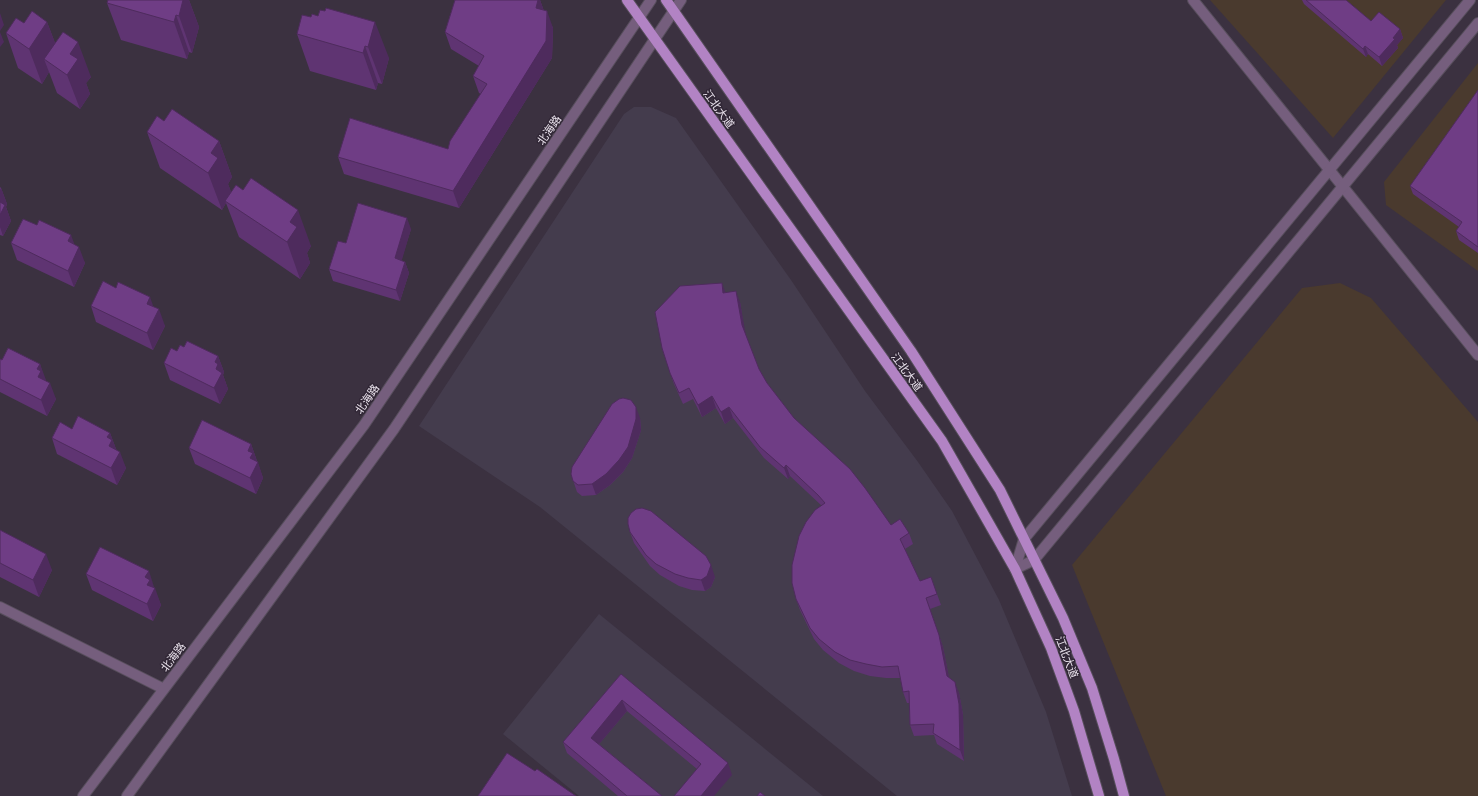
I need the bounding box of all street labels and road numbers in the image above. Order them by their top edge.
street label: 江北大道 [700,88,737,131]
street label: 北海路 [535,113,564,148]
street label: 江北大道 [888,351,925,394]
street label: 北海路 [353,382,382,417]
street label: 江北大道 [1053,634,1080,680]
street label: 北海路 [158,640,189,674]

